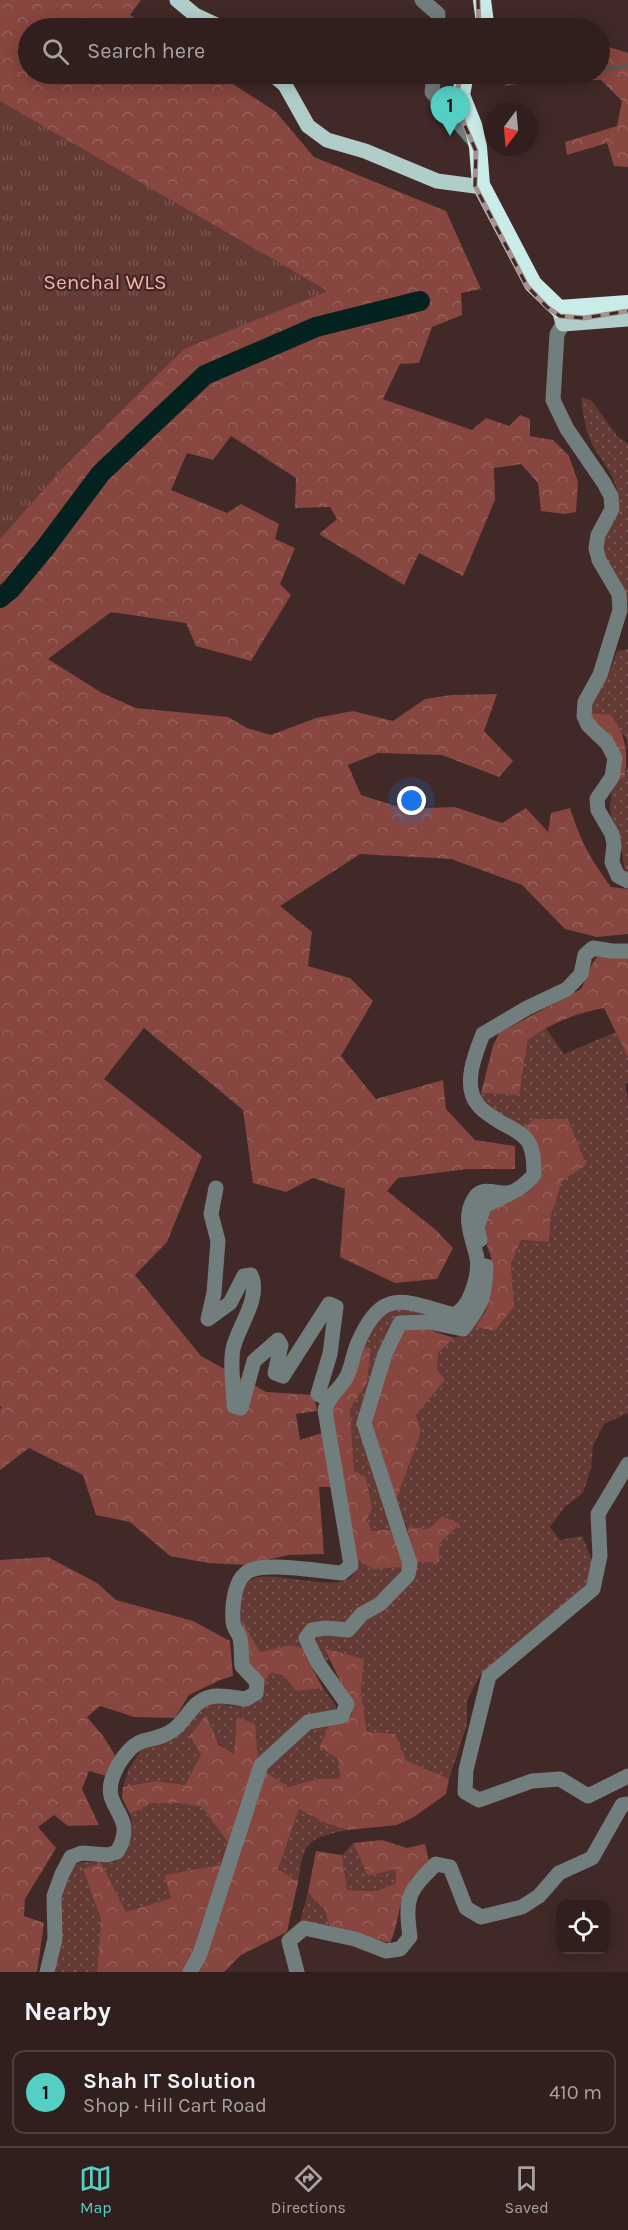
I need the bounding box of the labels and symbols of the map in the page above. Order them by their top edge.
pin: 1 [430,86,470,136]
north arrow [484,102,538,156]
park label: Senchal WLS [43,270,167,294]
your location [397,786,426,815]

